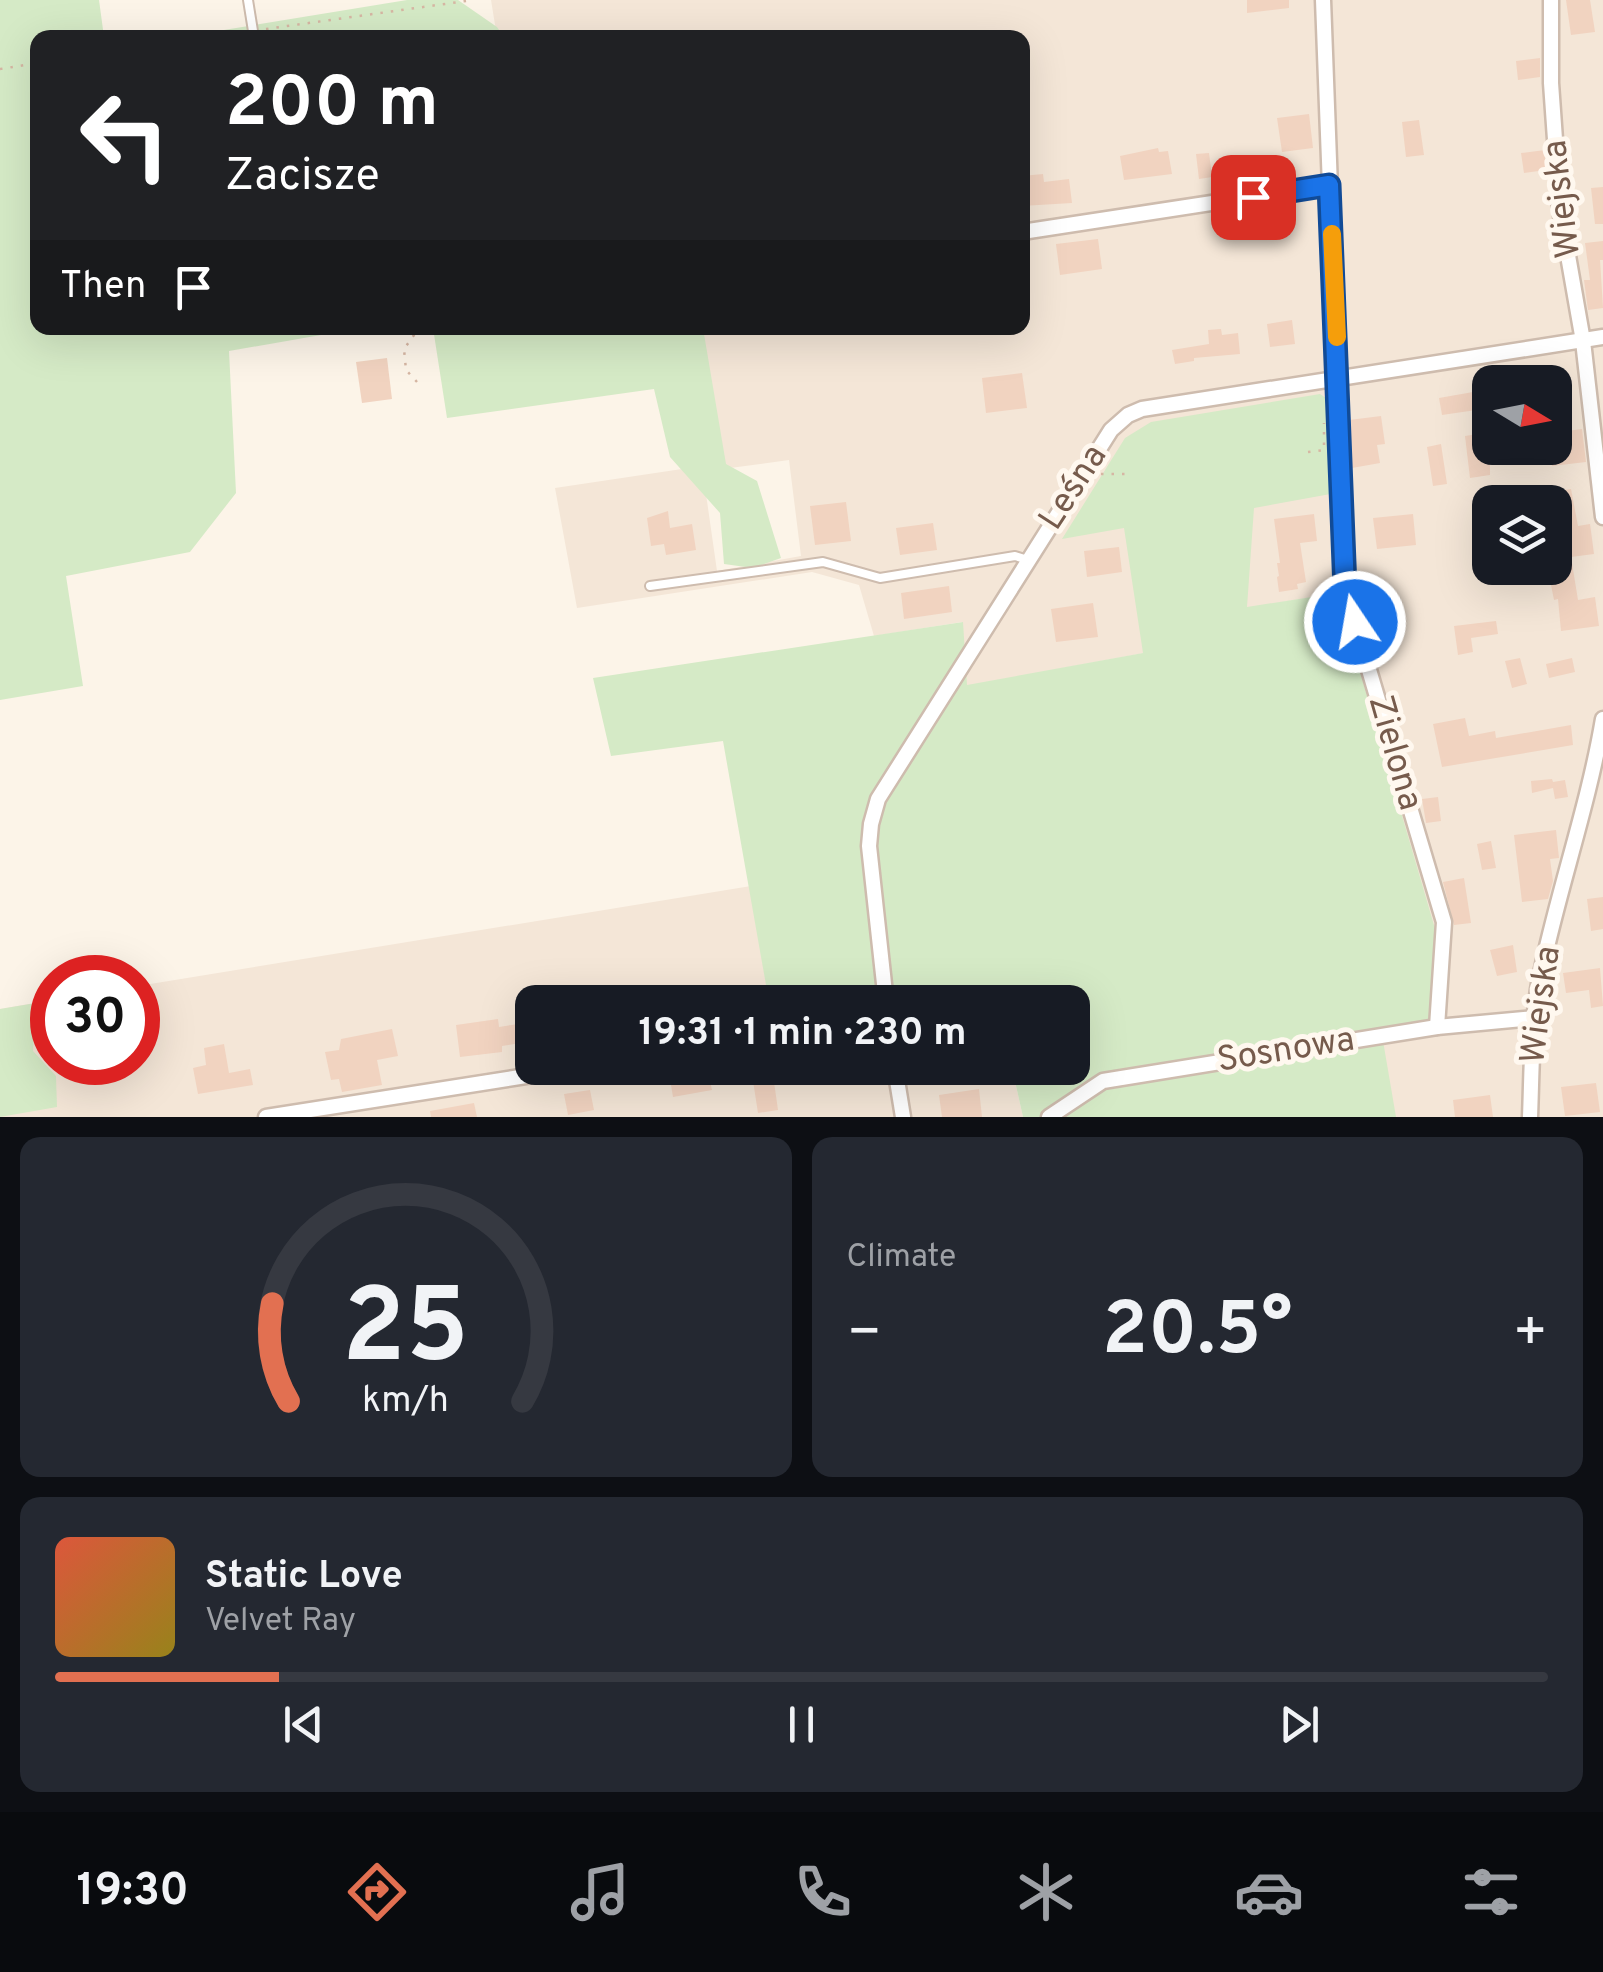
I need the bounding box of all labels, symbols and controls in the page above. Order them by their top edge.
text: 200 m [225,62,439,151]
icon: left [60,70,190,200]
street label: Wiejska [1534,137,1592,261]
text: Zacisze [225,149,380,206]
pin [1211,155,1296,240]
icon: arrive [1226,170,1281,225]
icon: arrive [166,260,221,315]
text: Then [60,263,146,312]
north arrow [1472,365,1572,465]
map controls [1472,365,1572,585]
street label: Leśna [1030,437,1118,539]
button: layers [1472,485,1572,585]
position arrow [1303,570,1407,674]
street label: Zielona [1357,691,1431,815]
street label: Wiejska [1512,943,1572,1067]
speed limit sign: 30 [30,955,160,1085]
text: 19:31 · 1 min · 230 m [638,1010,967,1059]
street label: Sosnowa [1214,1018,1358,1084]
text: Climate [847,1238,956,1278]
text: 25 [342,1267,469,1399]
text: 20.5° [1102,1286,1292,1381]
text: − [847,1300,882,1370]
text: + [1513,1300,1548,1370]
text: km/h [362,1379,449,1425]
text: Static Love [205,1553,403,1602]
text: Velvet Ray [205,1602,356,1642]
icon: previous [276,1697,331,1752]
icon: pause [774,1697,829,1752]
icon: next [1272,1697,1327,1752]
icon: directions [342,1857,412,1927]
icon: music [565,1857,635,1927]
icon: phone [788,1857,858,1927]
icon: climate [1011,1857,1081,1927]
icon: car [1234,1857,1304,1927]
icon: filters [1456,1857,1526,1927]
text: 19:30 [76,1864,189,1921]

